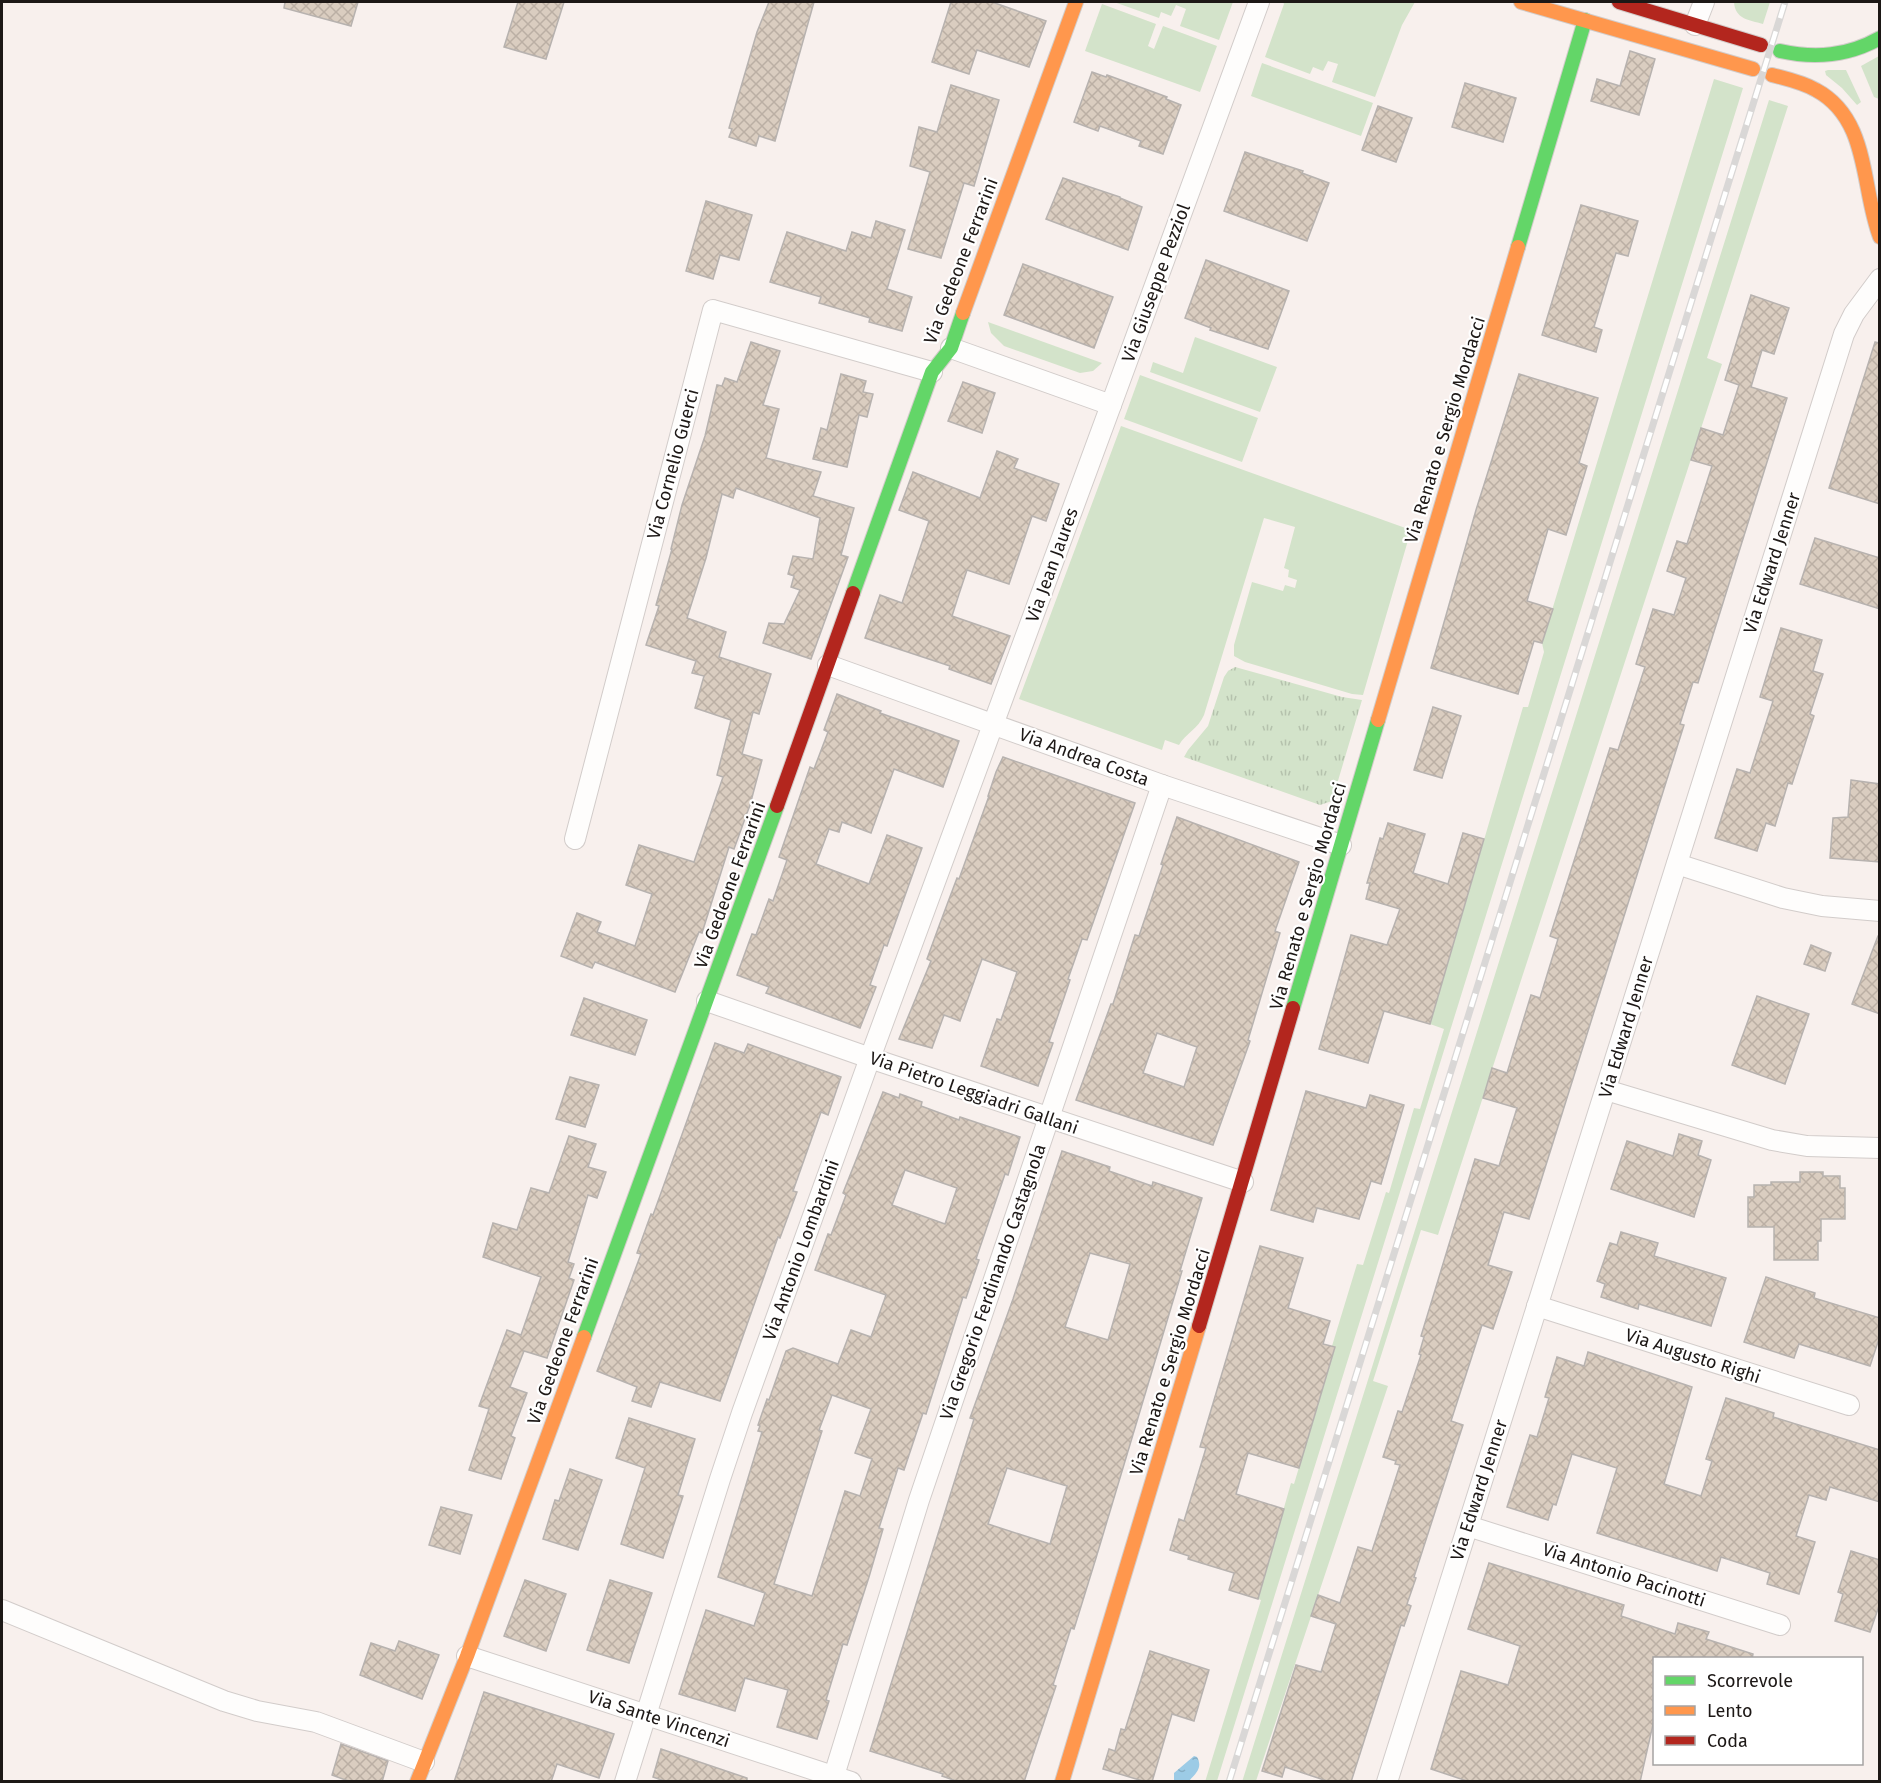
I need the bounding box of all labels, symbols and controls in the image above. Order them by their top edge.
street label: Via Gedeone Ferrarini [919,175,1003,347]
street label: Via Giuseppe Pezziol [1117,201,1195,365]
street label: Via Renato e Sergio Mordacci [1400,314,1490,546]
street label: Via Cornelio Guerci [642,387,704,541]
street label: Via Edward Jenner [1739,490,1805,636]
street label: Via Jean Jaures [1021,505,1083,625]
street label: Via Andrea Costa [1016,723,1152,791]
street label: Via Renato e Sergio Mordacci [1265,780,1351,1012]
street label: Via Gedeone Ferrarini [690,799,770,971]
street label: Via Edward Jenner [1594,953,1658,1101]
street label: Via Pietro Leggiadri Gallani [867,1047,1081,1139]
street label: Via Gregorio Ferdinando Castagnola [935,1141,1051,1423]
street label: Via Antonio Lombardini [758,1157,844,1343]
street label: Via Renato e Sergio Mordacci [1125,1246,1215,1478]
street label: Via Gedeone Ferrarini [523,1255,603,1427]
street label: Via Augusto Righi [1623,1324,1763,1388]
street label: Via Edward Jenner [1446,1417,1512,1563]
street label: Via Antonio Pacinotti [1540,1538,1708,1612]
legend [1653,1657,1863,1765]
text: Scorrevole [1707,1670,1793,1692]
street label: Via Sante Vincenzi [585,1686,733,1752]
text: Lento [1707,1700,1753,1722]
text: Coda [1707,1730,1748,1752]

